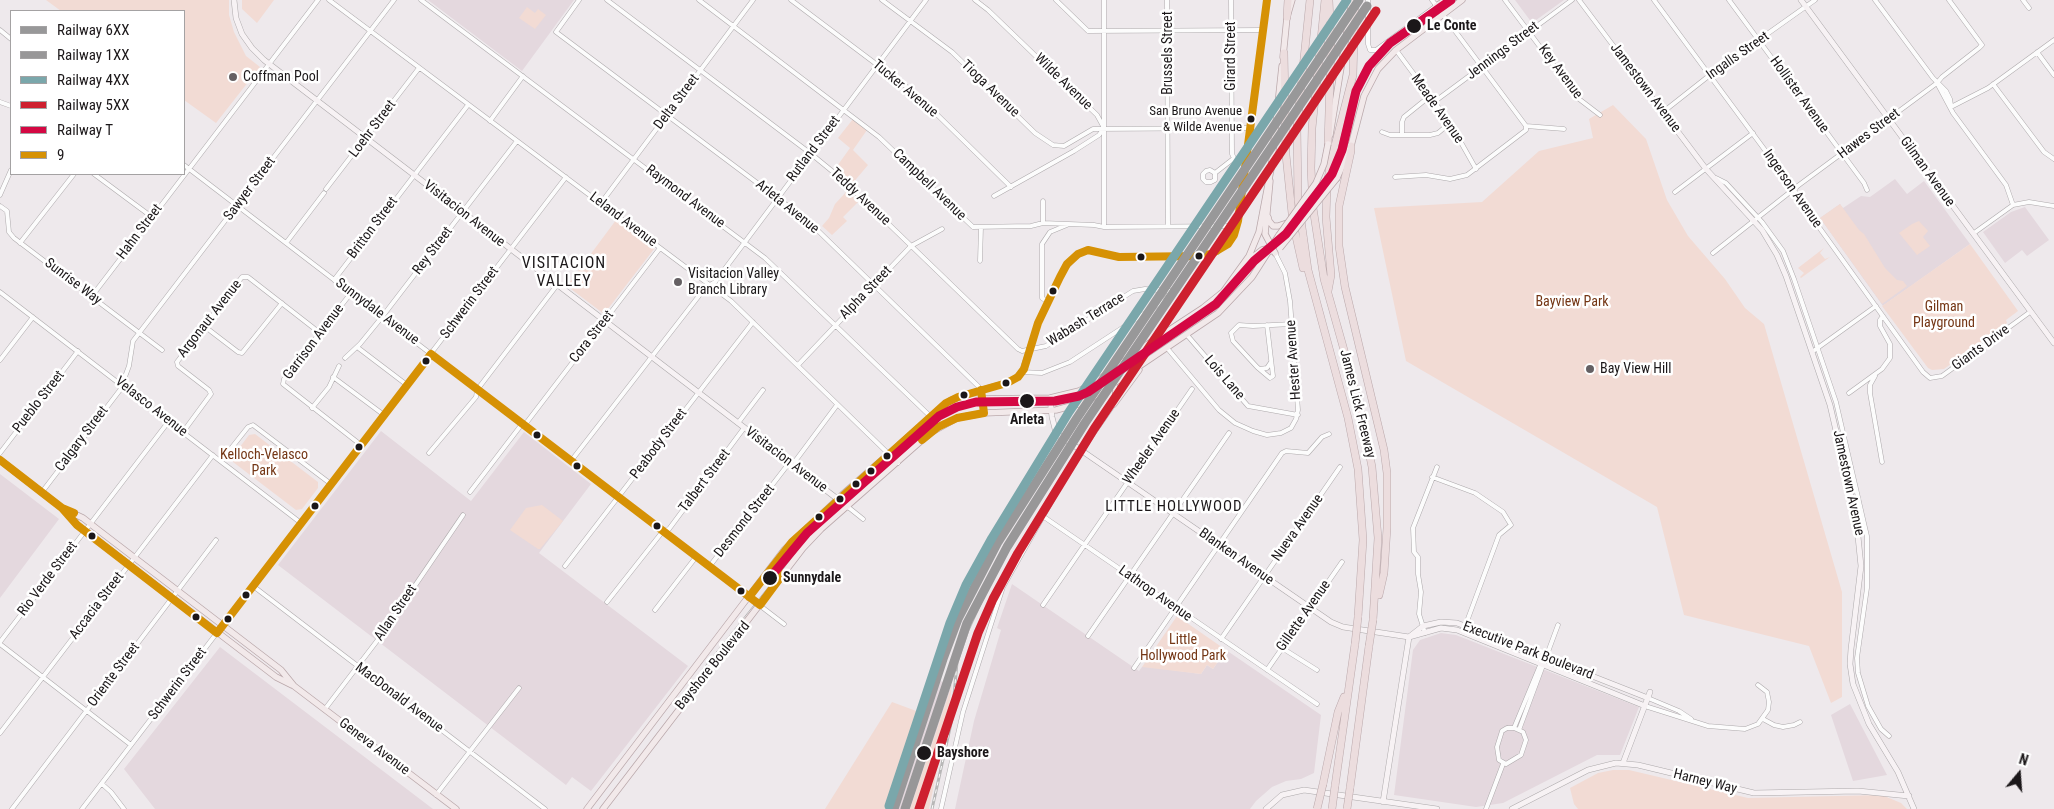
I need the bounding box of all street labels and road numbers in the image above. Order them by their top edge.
street label: Brussels Street [1160,11,1176,95]
street label: Jennings Street [1464,18,1542,84]
street label: Girard Street [1223,21,1239,91]
street label: Ingalls Street [1703,28,1773,84]
street label: Jamestown Avenue [1606,40,1684,136]
street label: Key Avenue [1534,42,1586,102]
street label: Wilde Avenue [1031,50,1095,114]
street label: Hollister Avenue [1766,54,1832,136]
street label: Tucker Avenue [869,57,941,121]
street label: Tioga Avenue [957,57,1023,121]
street label: Delta Street [651,71,703,133]
street label: Meade Avenue [1407,71,1467,147]
street label: Loehr Street [346,97,400,161]
street label: Hawes Street [1835,105,1903,163]
street label: Rutland Street [784,113,844,185]
street label: Gilman Avenue [1896,134,1958,210]
street label: Campbell Avenue [889,146,969,224]
street label: Ingerson Avenue [1759,147,1825,231]
street label: Sawyer Street [221,154,279,224]
street label: Raymond Avenue [642,162,728,232]
street label: Teddy Avenue [826,165,894,229]
street label: Arleta Avenue [752,176,822,238]
street label: Visitacion Avenue [420,177,508,251]
street label: Leland Avenue [586,189,660,251]
street label: Britton Street [344,194,402,262]
street label: Hahn Street [114,201,166,263]
street label: Rey Street [410,224,456,278]
street label: Sunrise Way [41,255,105,309]
street label: Schwerin Street [437,263,503,343]
street label: Alpha Street [836,263,896,323]
street label: Sunnydale Avenue [332,275,422,349]
street label: Argonaut Avenue [174,277,246,361]
street label: Wabash Terrace [1044,289,1128,351]
street label: Garrison Avenue [280,301,348,383]
street label: Cora Street [566,308,618,366]
street label: Hester Avenue [1283,319,1305,401]
street label: Giants Drive [1949,322,2013,374]
street label: James Lick Freeway [1335,348,1379,460]
street label: Lois Lane [1200,352,1248,404]
street label: Pueblo Street [10,368,68,436]
street label: Velasco Avenue [111,373,191,441]
street label: Calgary Street [52,403,112,475]
street label: Peabody Street [627,406,691,482]
street label: Wheeler Avenue [1120,406,1184,488]
street label: Visitacion Avenue [742,424,830,496]
street label: Jamestown Avenue [1829,429,1867,537]
street label: Talbert Street [676,446,734,516]
street label: Desmond Street [711,481,779,561]
street label: Nueva Avenue [1269,491,1327,565]
street label: Blanken Avenue [1195,525,1277,589]
street label: Rio Verde Street [15,539,81,619]
street label: Lathrop Avenue [1115,562,1195,626]
street label: Accacia Street [66,569,128,643]
street label: Gillette Avenue [1273,577,1335,655]
street label: Allan Street [371,582,421,644]
street label: Bayshore Boulevard [672,618,754,714]
street label: Executive Park Boulevard [1460,618,1596,684]
street label: Oriente Street [84,640,144,710]
street label: Schwerin Street [145,644,211,724]
street label: MacDonald Avenue [352,659,446,737]
street label: Geneva Avenue [335,715,413,779]
street label: Harney Way [1672,766,1738,798]

